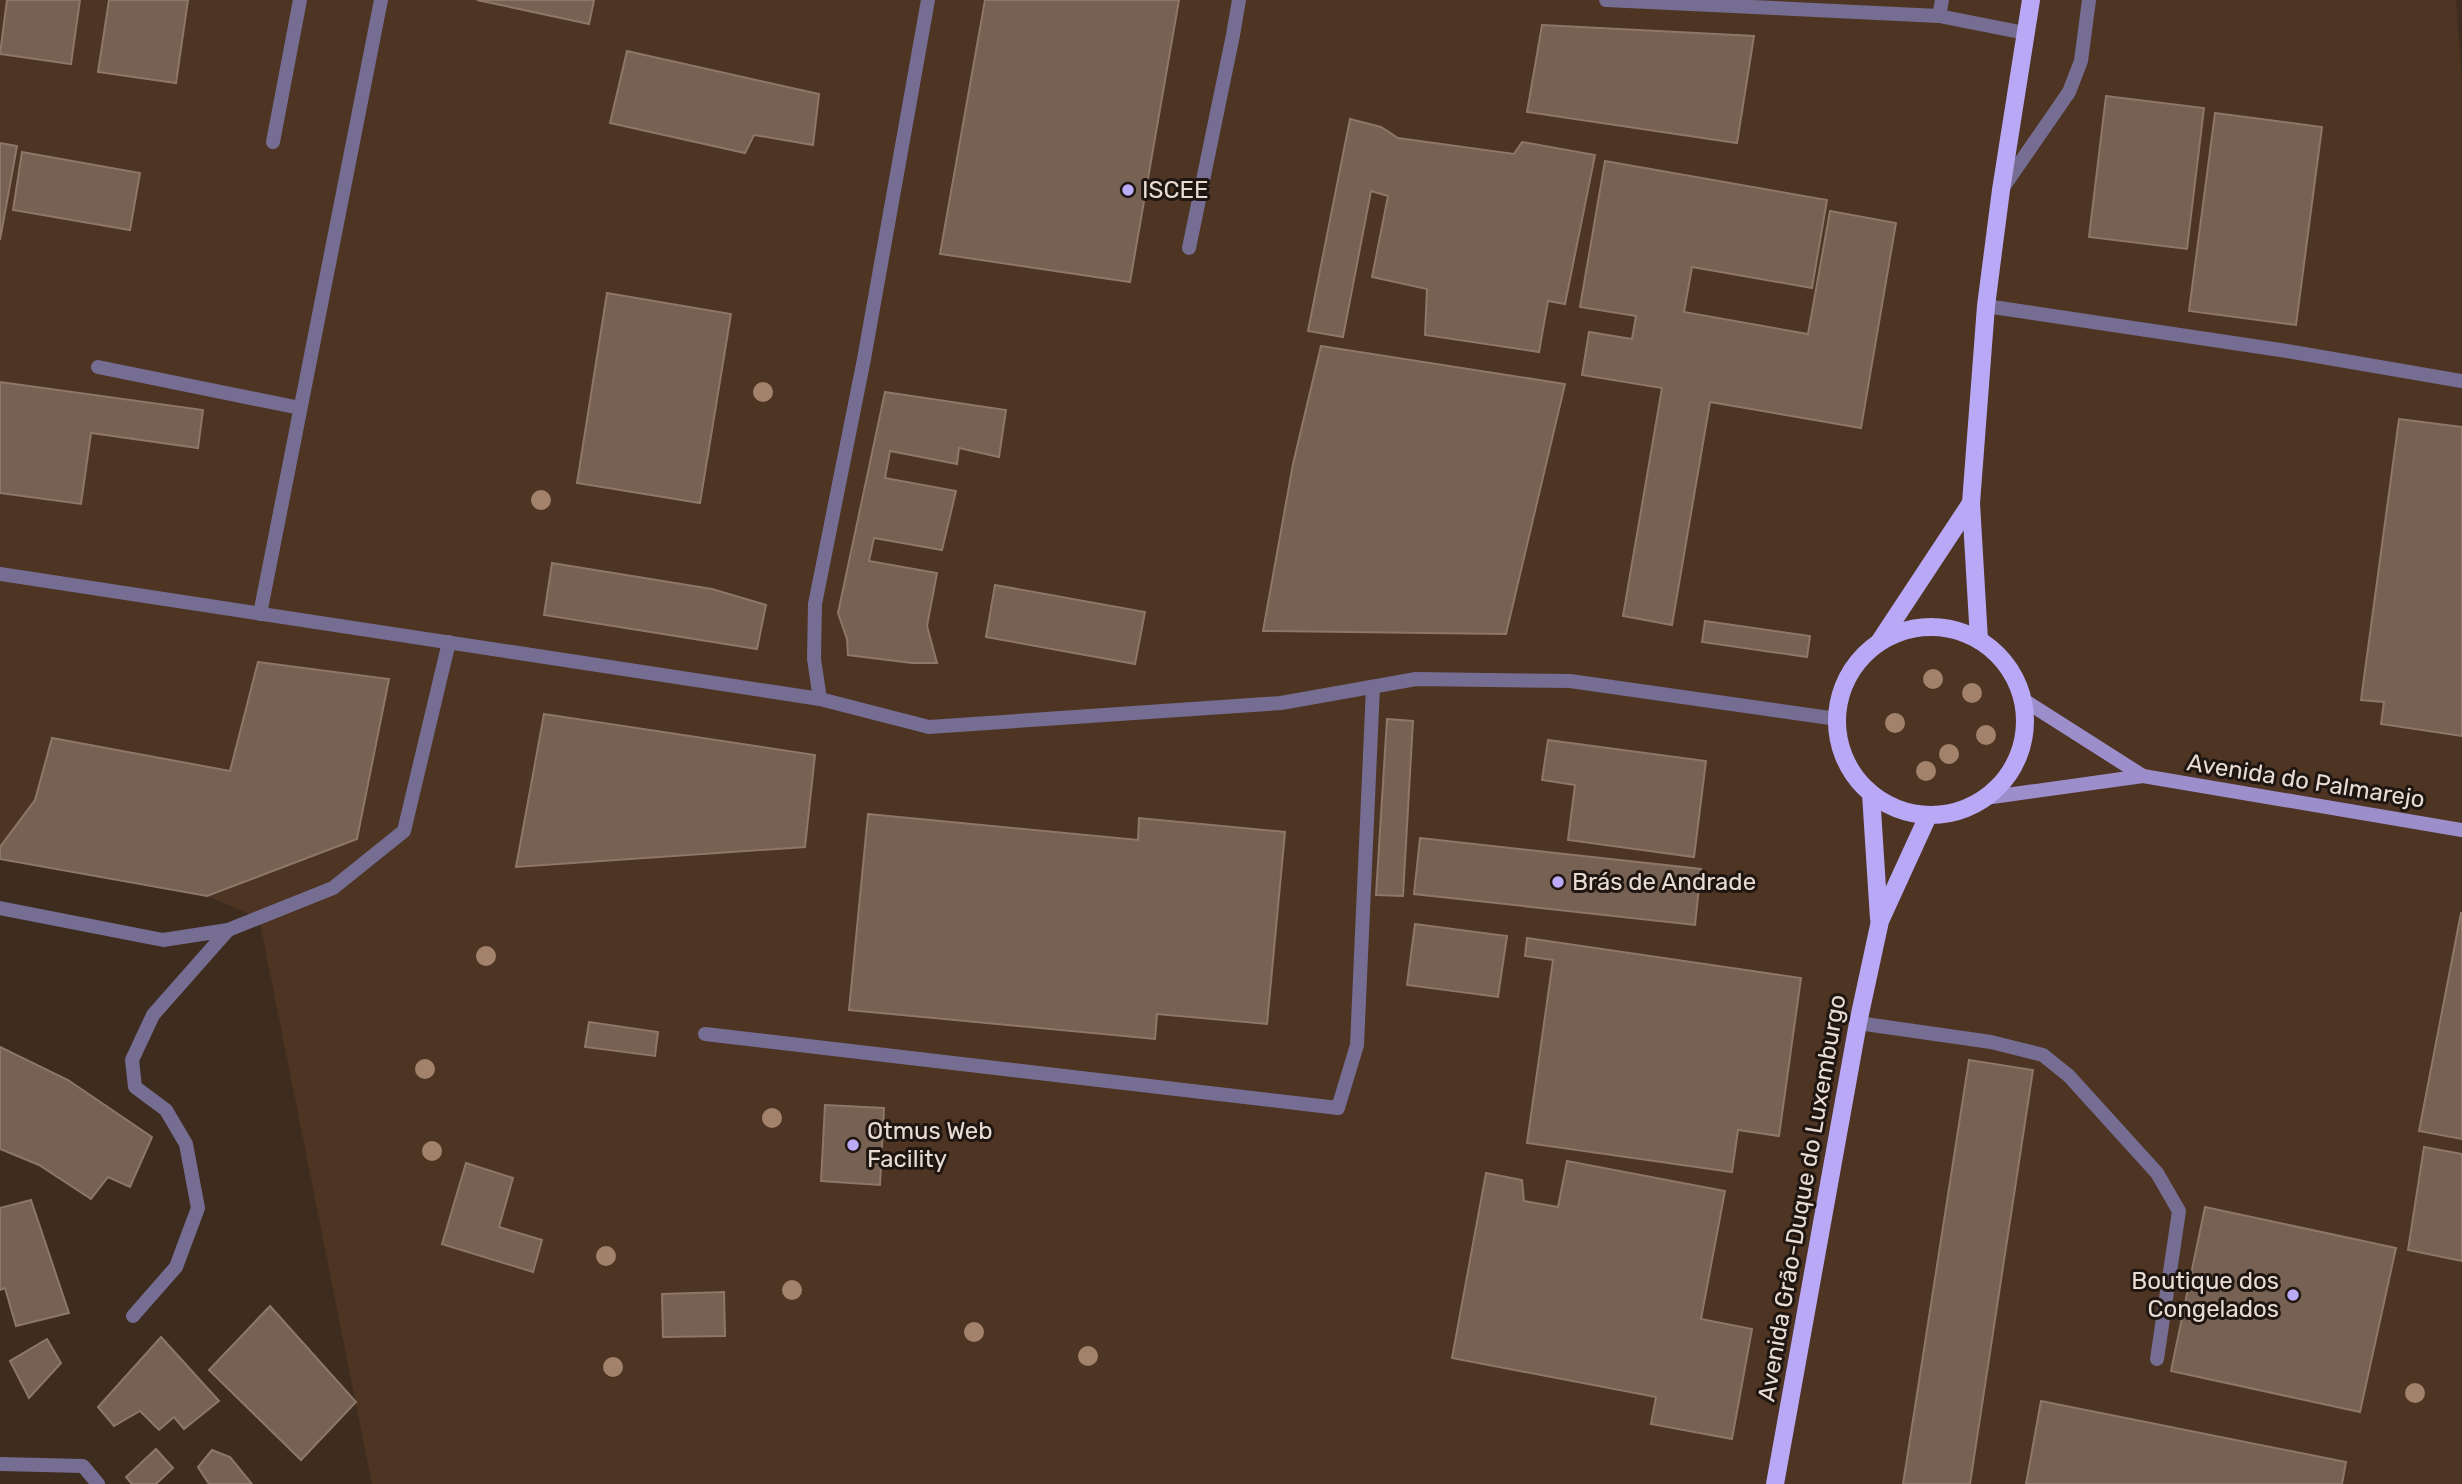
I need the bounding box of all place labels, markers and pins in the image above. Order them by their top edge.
place label: ISCEE [1142,176,1209,204]
marker: ISCEE [1120,182,1136,198]
place label: Brás de Andrade [1572,868,1756,896]
marker: Brás de Andrade [1550,874,1566,890]
place label: Otmus Web Facility [867,1117,993,1173]
marker: Otmus Web Facility [845,1137,861,1153]
place label: Boutique dos Congelados [2131,1267,2279,1323]
marker: Boutique dos Congelados [2285,1287,2301,1303]

